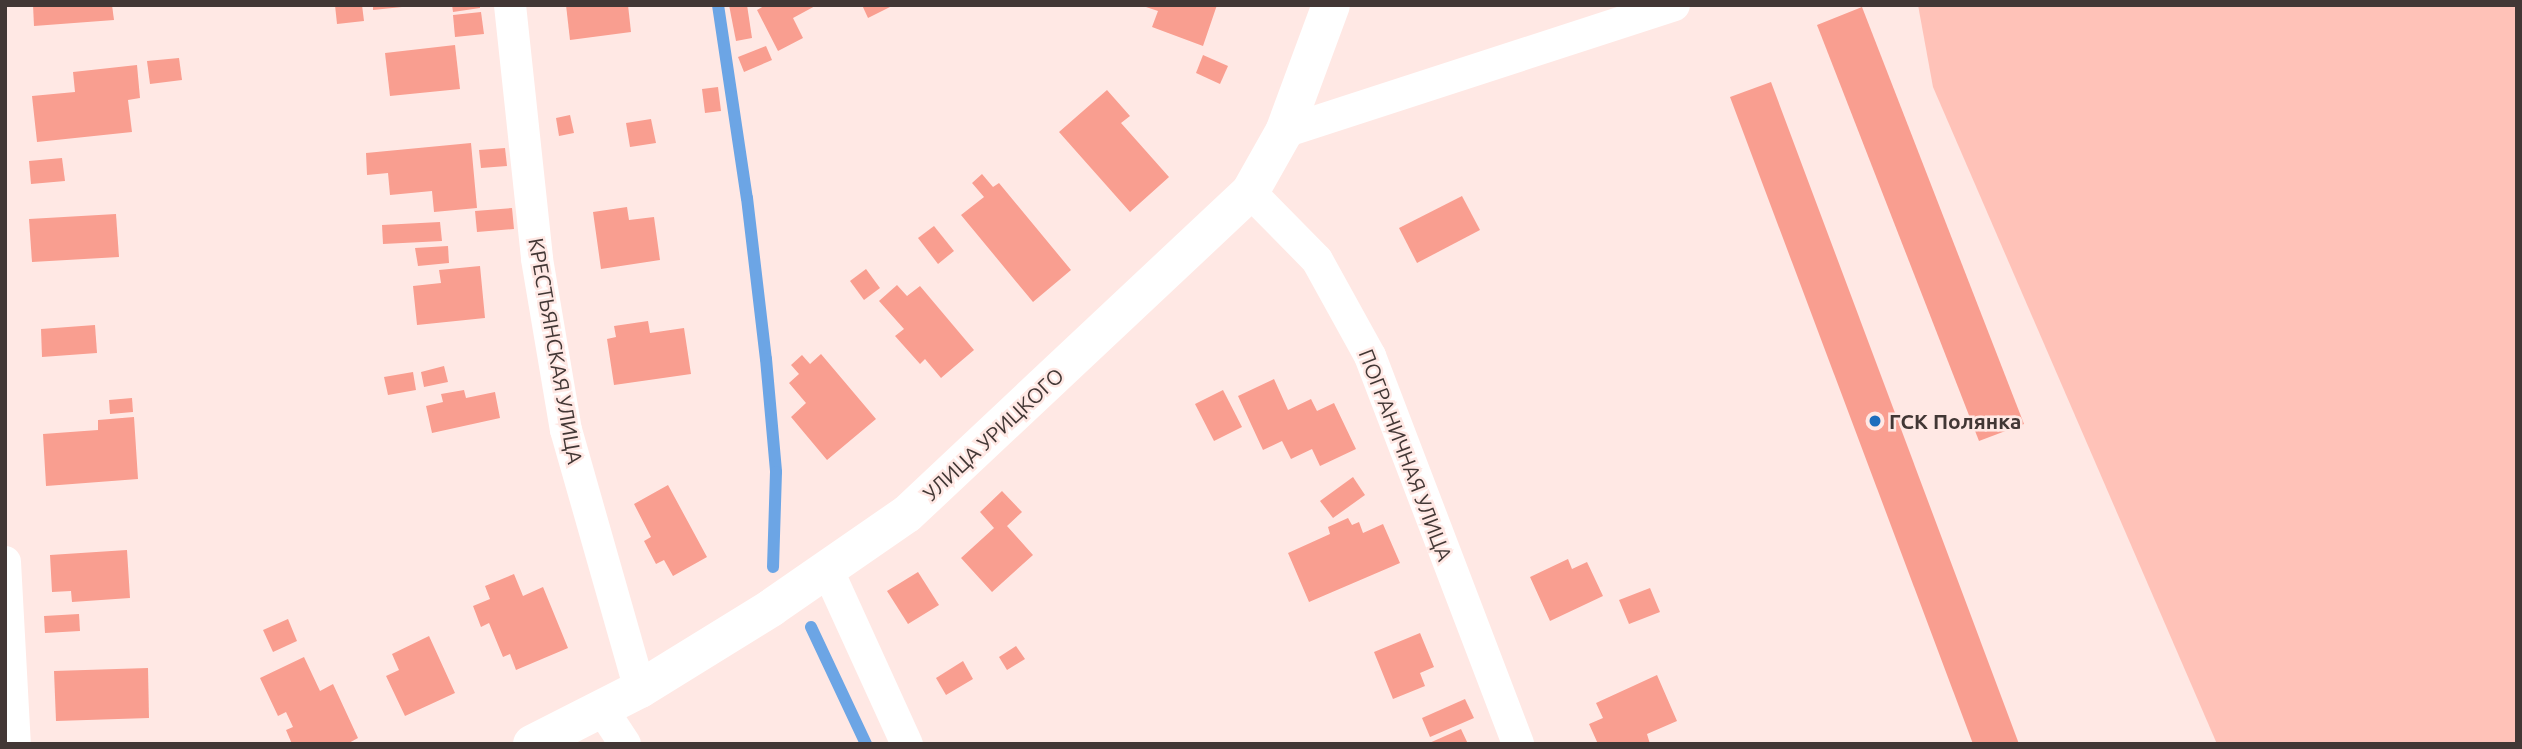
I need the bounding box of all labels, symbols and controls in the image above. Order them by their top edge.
street label: КРЕСТЬЯНСКАЯ УЛИЦА [524,236,588,466]
street label: ПОГРАНИЧНАЯ УЛИЦА [1354,346,1458,564]
street label: УЛИЦА УРИЦКОГО [917,362,1069,506]
place label: ГСК Полянка [1889,408,2021,434]
marker: ГСК Полянка [1867,413,1883,429]

